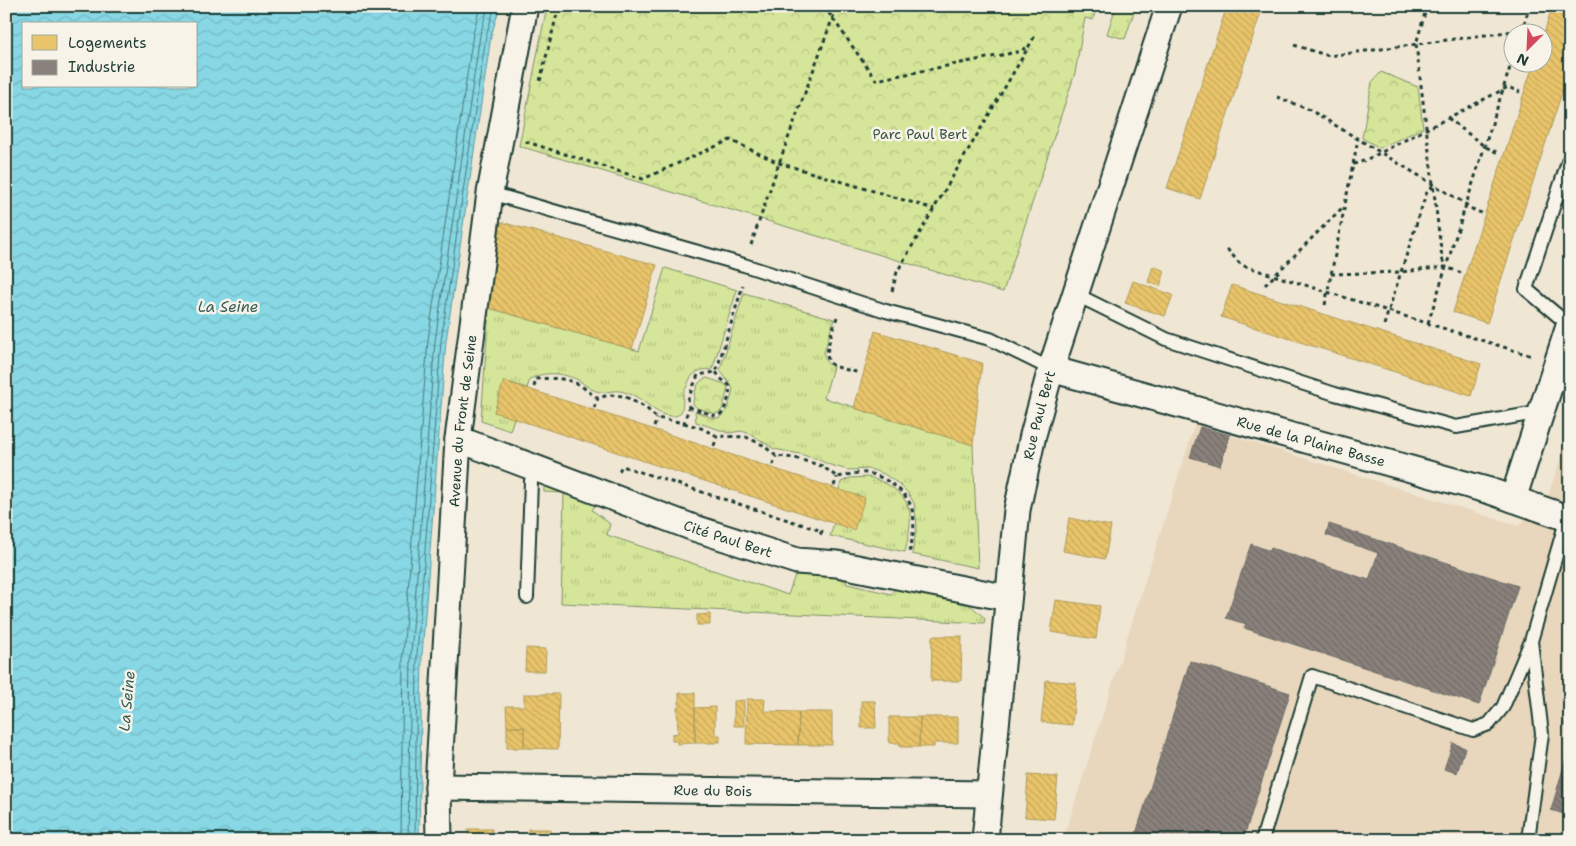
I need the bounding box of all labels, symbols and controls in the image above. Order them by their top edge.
legend [22,22,198,88]
north arrow [1504,22,1554,72]
text: Logements [68,33,147,53]
text: N [1514,49,1531,70]
text: Industrie [68,57,135,77]
park label: Parc Paul Bert [873,125,967,143]
water label: La Seine [198,297,258,317]
street label: Avenue du Front de Seine [445,333,481,508]
street label: Rue Paul Bert [1019,369,1059,461]
street label: Rue de la Plaine Basse [1235,412,1387,471]
street label: Cité Paul Bert [681,516,775,562]
water label: La Seine [114,670,140,732]
street label: Rue du Bois [674,781,753,800]

